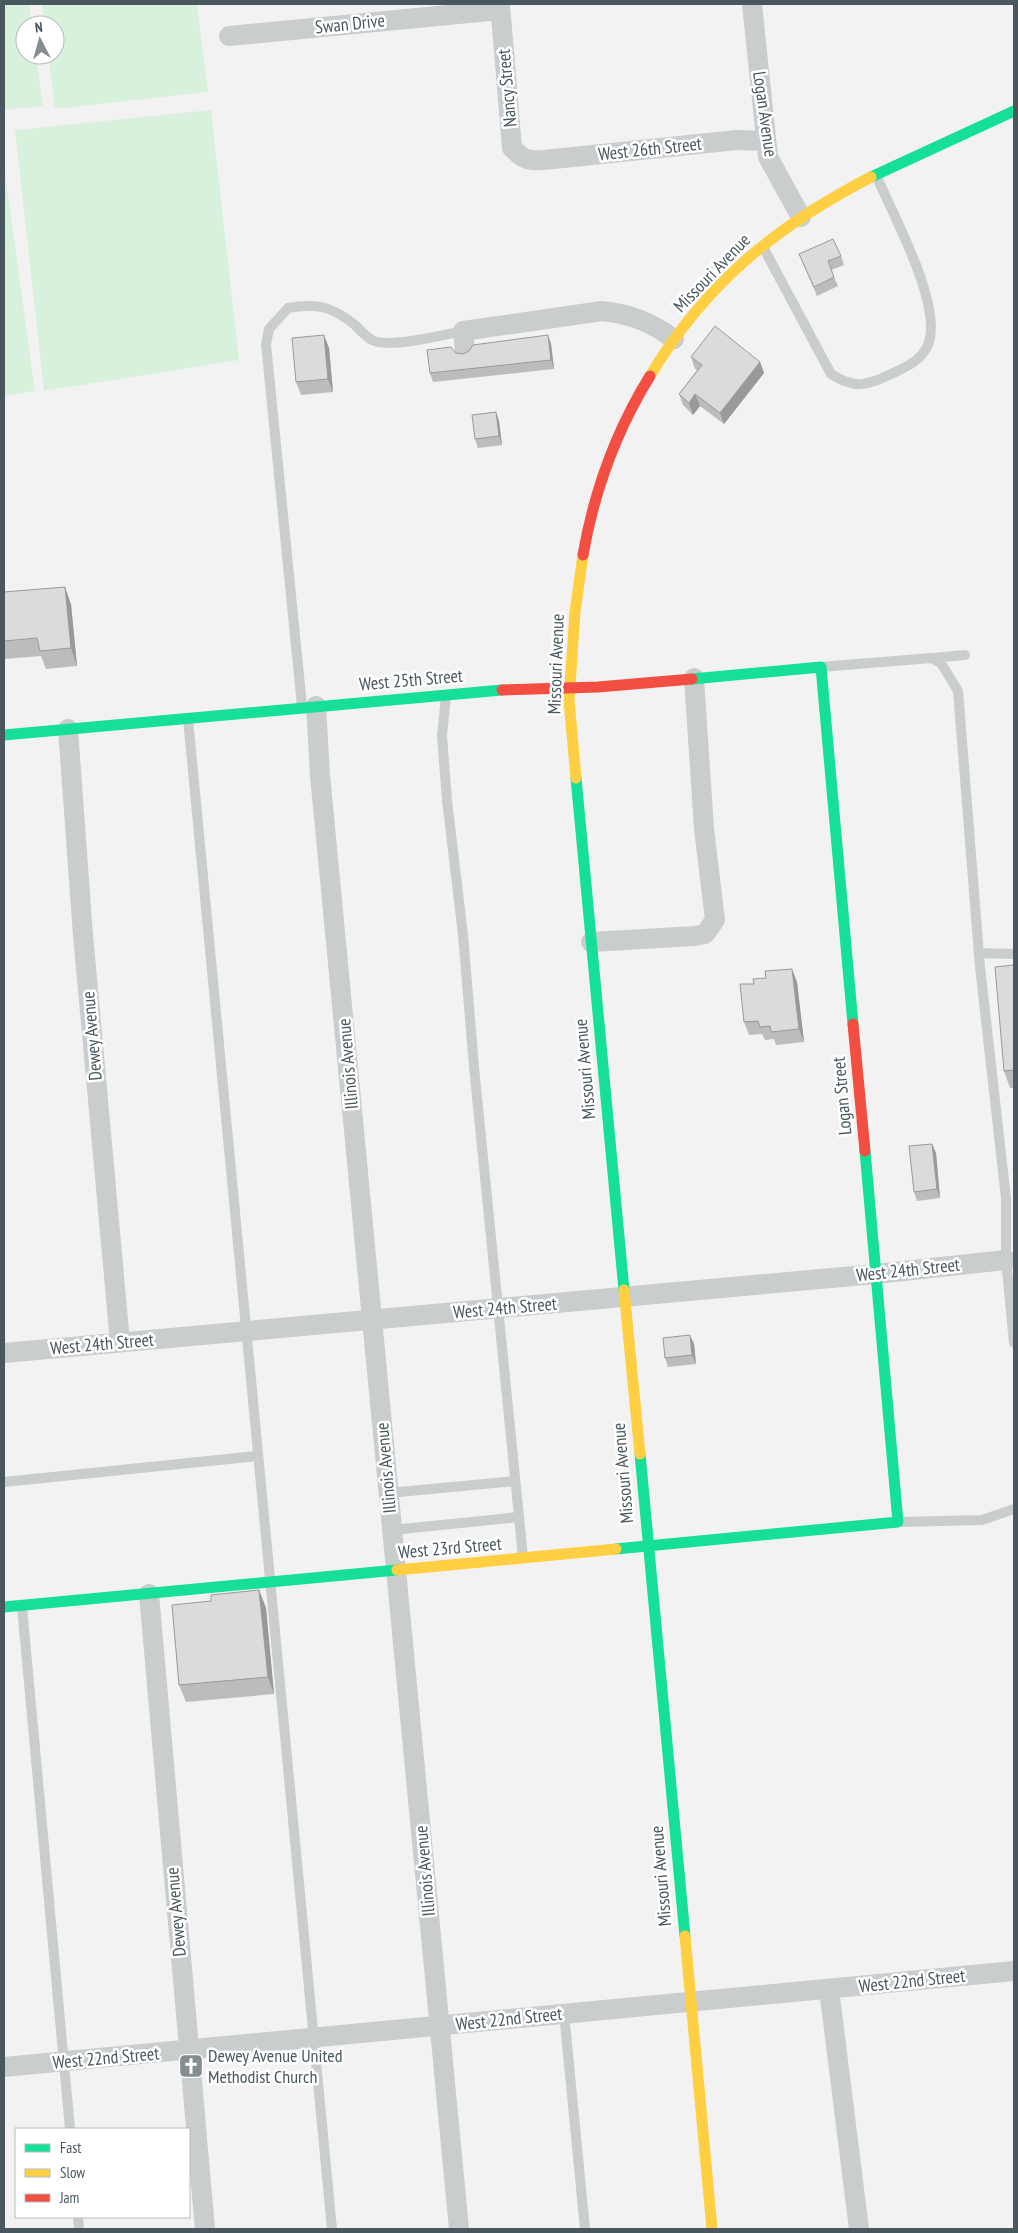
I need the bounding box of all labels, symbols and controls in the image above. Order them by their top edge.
street label: Swan Drive [314,8,386,39]
north arrow [15,15,65,65]
text: N [34,18,43,36]
street label: Nancy Street [492,48,521,128]
street label: Logan Avenue [748,70,783,158]
street label: West 26th Street [597,132,703,165]
street label: Missouri Avenue [668,228,755,317]
street label: Missouri Avenue [542,613,569,715]
street label: West 25th Street [358,664,464,695]
street label: Dewey Avenue [76,990,107,1082]
street label: Illinois Avenue [332,1018,363,1110]
street label: Missouri Avenue [569,1018,600,1120]
street label: Logan Street [827,1056,856,1136]
street label: West 24th Street [855,1253,961,1286]
street label: West 24th Street [452,1292,558,1323]
street label: West 24th Street [49,1328,155,1359]
street label: Illinois Avenue [370,1422,401,1514]
street label: Missouri Avenue [607,1422,638,1524]
street label: West 23rd Street [397,1532,503,1563]
street label: Illinois Avenue [409,1825,440,1917]
street label: Missouri Avenue [645,1825,676,1927]
street label: Dewey Avenue [160,1866,191,1958]
street label: West 22nd Street [858,1963,966,1998]
street label: West 22nd Street [455,2001,563,2036]
street label: West 22nd Street [52,2041,160,2074]
place label: Dewey Avenue United Methodist Church [208,2044,342,2088]
church icon: Dewey Avenue United Methodist Church [178,2053,204,2079]
legend [15,2128,190,2218]
text: Fast [60,2138,81,2157]
text: Slow [60,2163,85,2182]
text: Jam [59,2188,79,2207]

